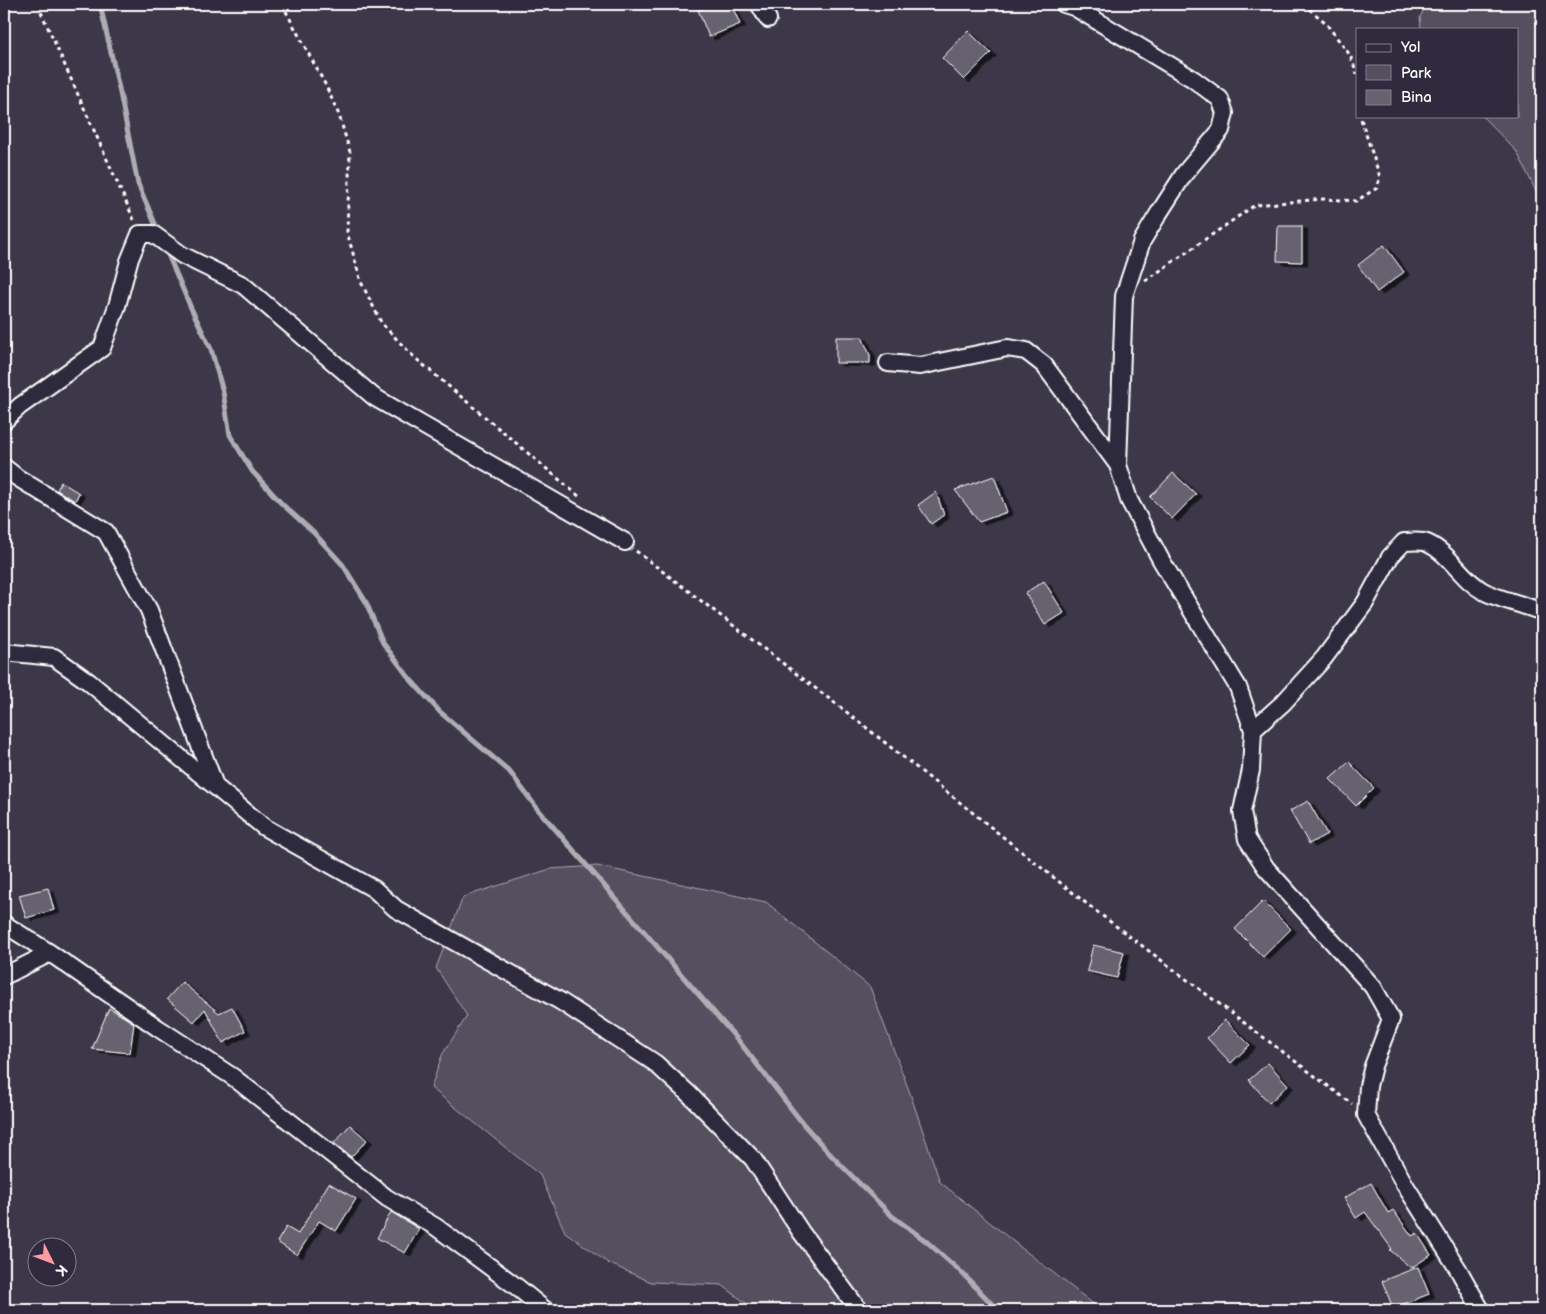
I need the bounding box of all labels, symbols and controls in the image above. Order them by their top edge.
legend [1356,28,1518,118]
text: Yol [1400,38,1420,57]
text: Park [1401,64,1432,83]
text: Bina [1401,88,1432,107]
north arrow [28,1236,78,1286]
text: K [51,1261,71,1280]

